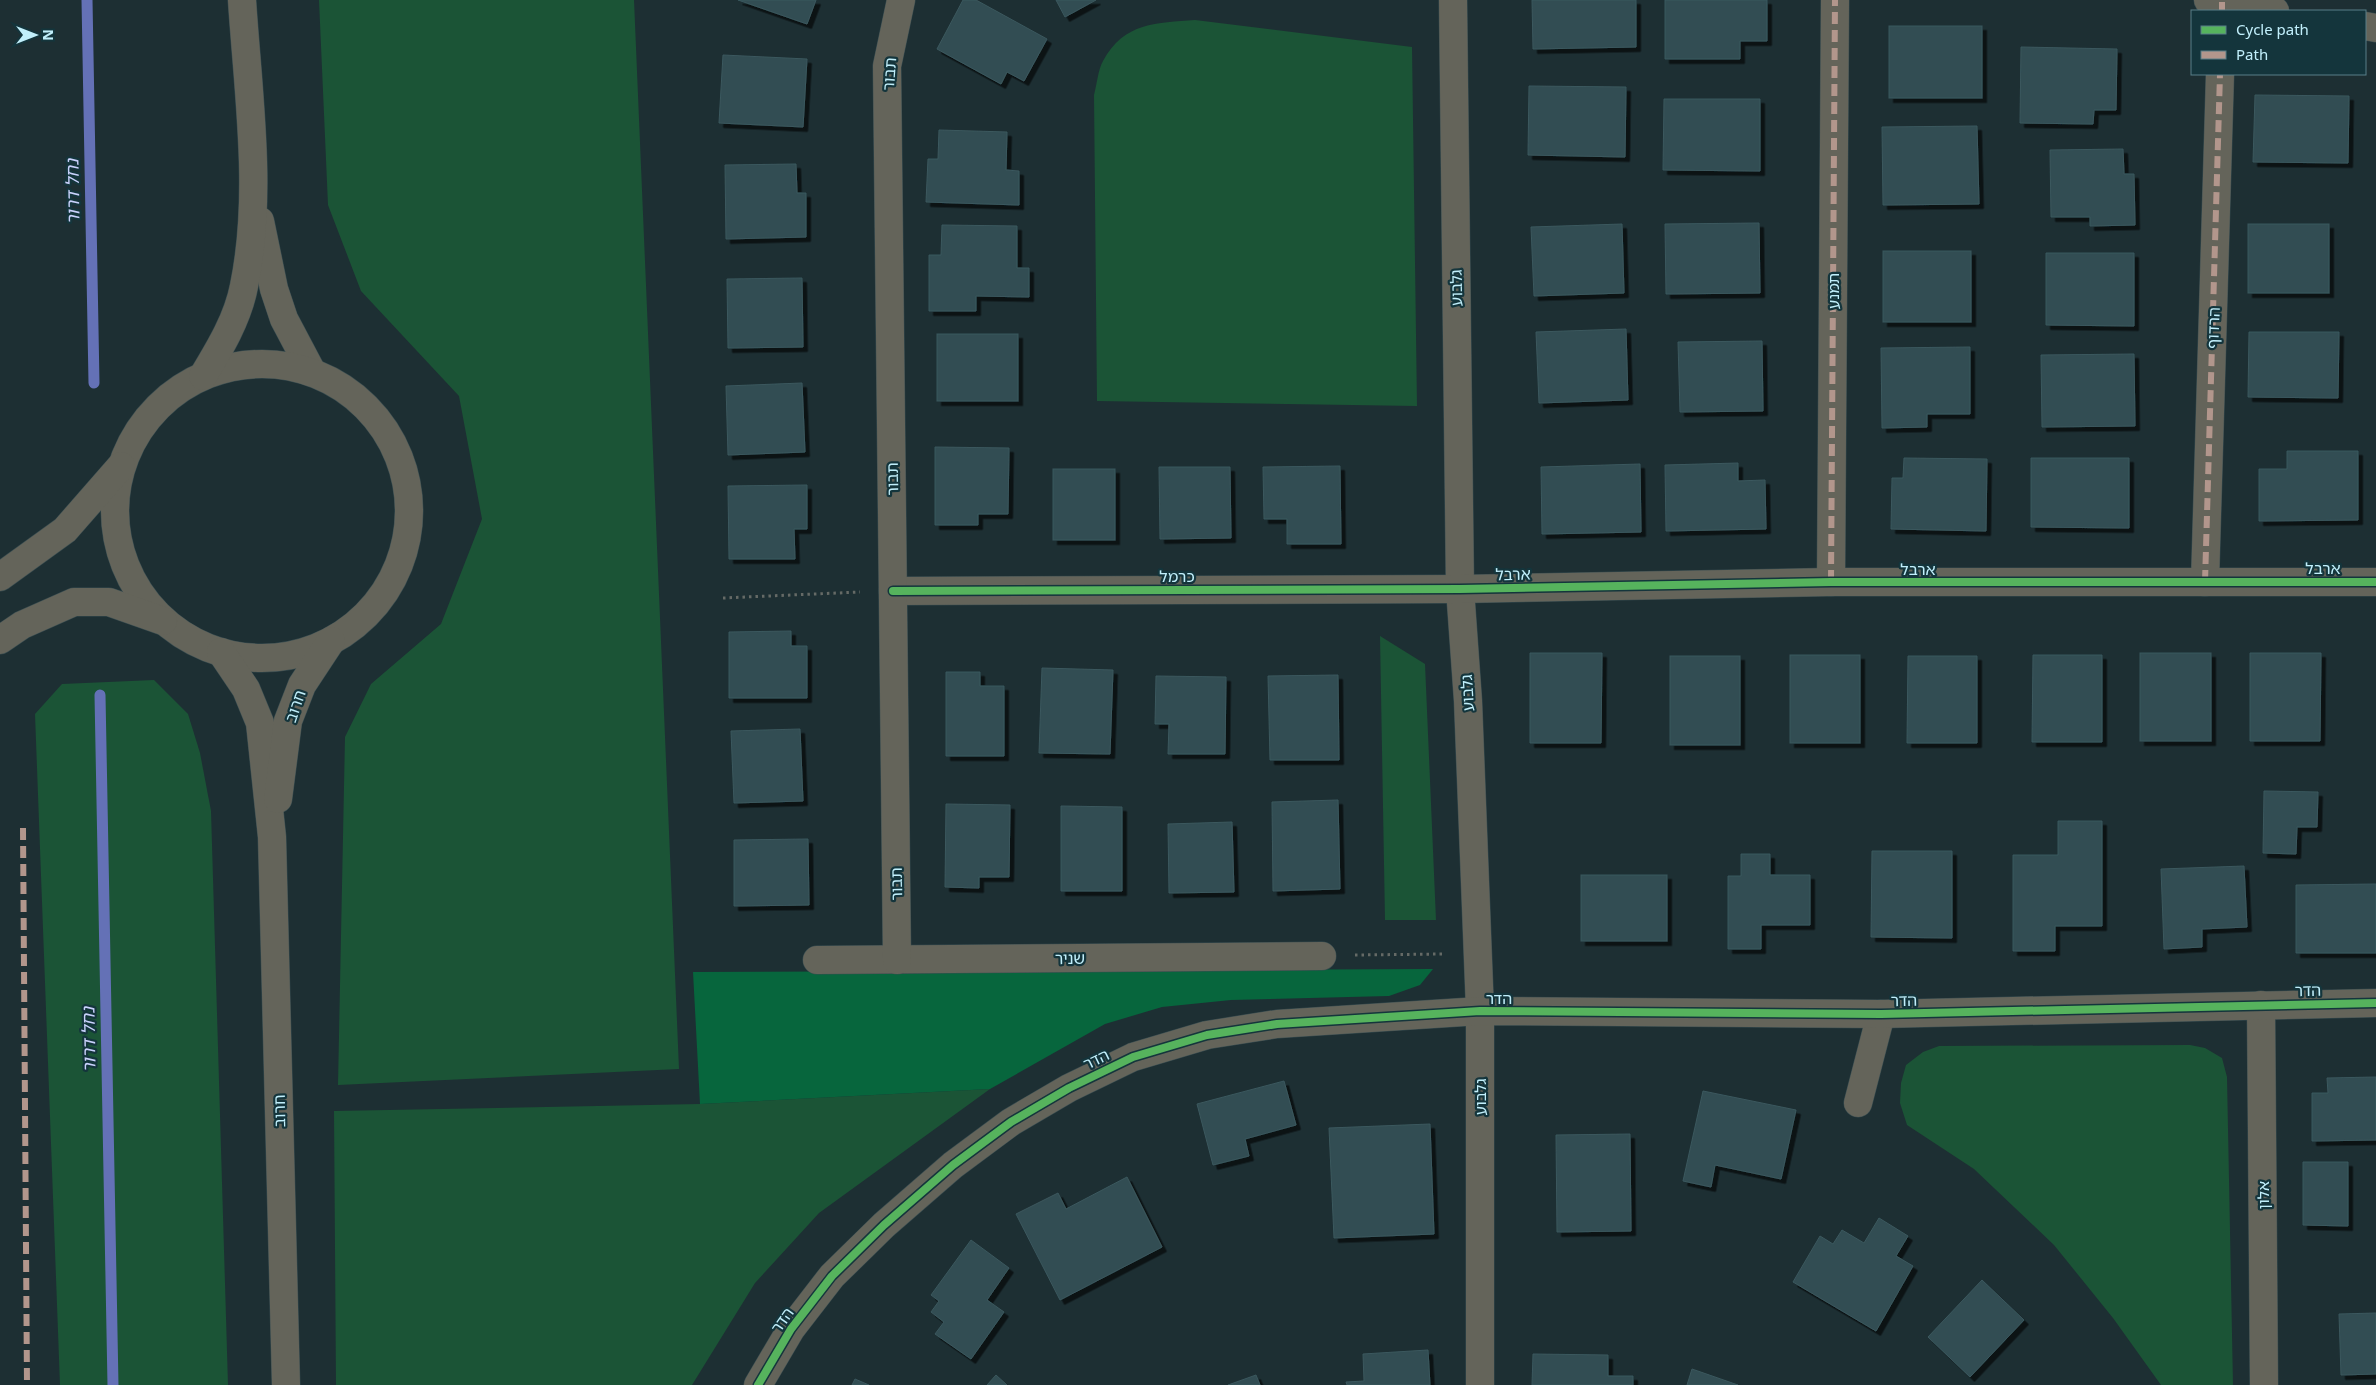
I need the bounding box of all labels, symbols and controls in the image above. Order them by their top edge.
north arrow [10,10,60,60]
legend [2191,10,2366,75]
text: Cycle path [2236,19,2309,39]
text: N [39,29,58,41]
text: Path [2236,44,2268,64]
street label: תבור [877,57,901,91]
water label: נחל דרור [59,158,85,225]
street label: גלבוע [1445,269,1467,307]
street label: תמנע [1822,273,1844,309]
street label: הרדוף [2201,307,2225,349]
street label: תבור [881,462,903,496]
street label: ארבל [2305,557,2341,579]
street label: ארבל [1900,558,1936,580]
street label: ארבל [1495,563,1531,585]
street label: כרמל [1159,565,1195,587]
street label: גלבוע [1455,674,1479,712]
street label: חרוב [279,687,311,725]
street label: תבור [885,867,907,901]
street label: שניר [1055,947,1085,969]
street label: הדר [2295,979,2321,1001]
street label: הדר [1486,987,1512,1009]
street label: הדר [1891,989,1917,1011]
water label: נחל דרור [75,1006,101,1073]
street label: הדר [1079,1043,1113,1075]
street label: גלבוע [1469,1079,1491,1115]
street label: חרוב [268,1094,290,1128]
street label: אלון [2252,1181,2274,1209]
street label: הדר [765,1303,799,1337]

